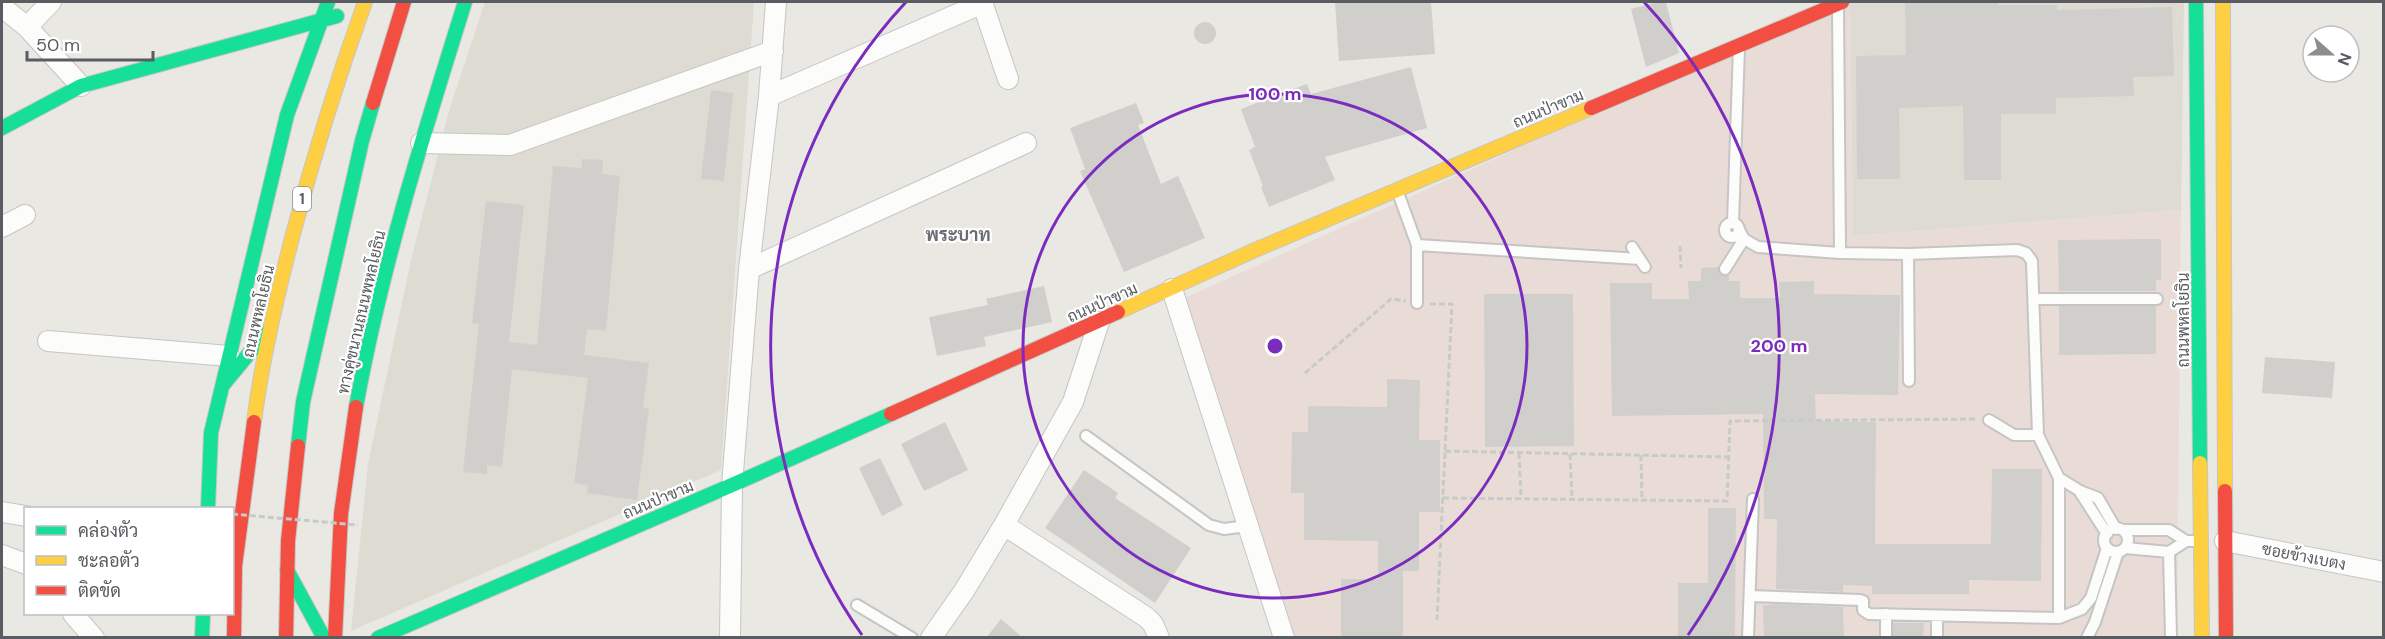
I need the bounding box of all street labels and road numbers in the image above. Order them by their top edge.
street label: ถนนป่าขาม [1510,84,1587,133]
road number: 1 [293,187,311,211]
street label: ทางคู่ขนานถนนพหลโยธิน [331,228,392,396]
street label: ถนนพหลโยธิน [237,262,279,360]
street label: ถนนพหลโยธิน [2172,273,2194,367]
street label: ถนนป่าขาม [1064,278,1141,327]
street label: ถนนป่าขาม [620,475,697,524]
street label: ซอยข้างเบตง [2260,538,2348,575]

